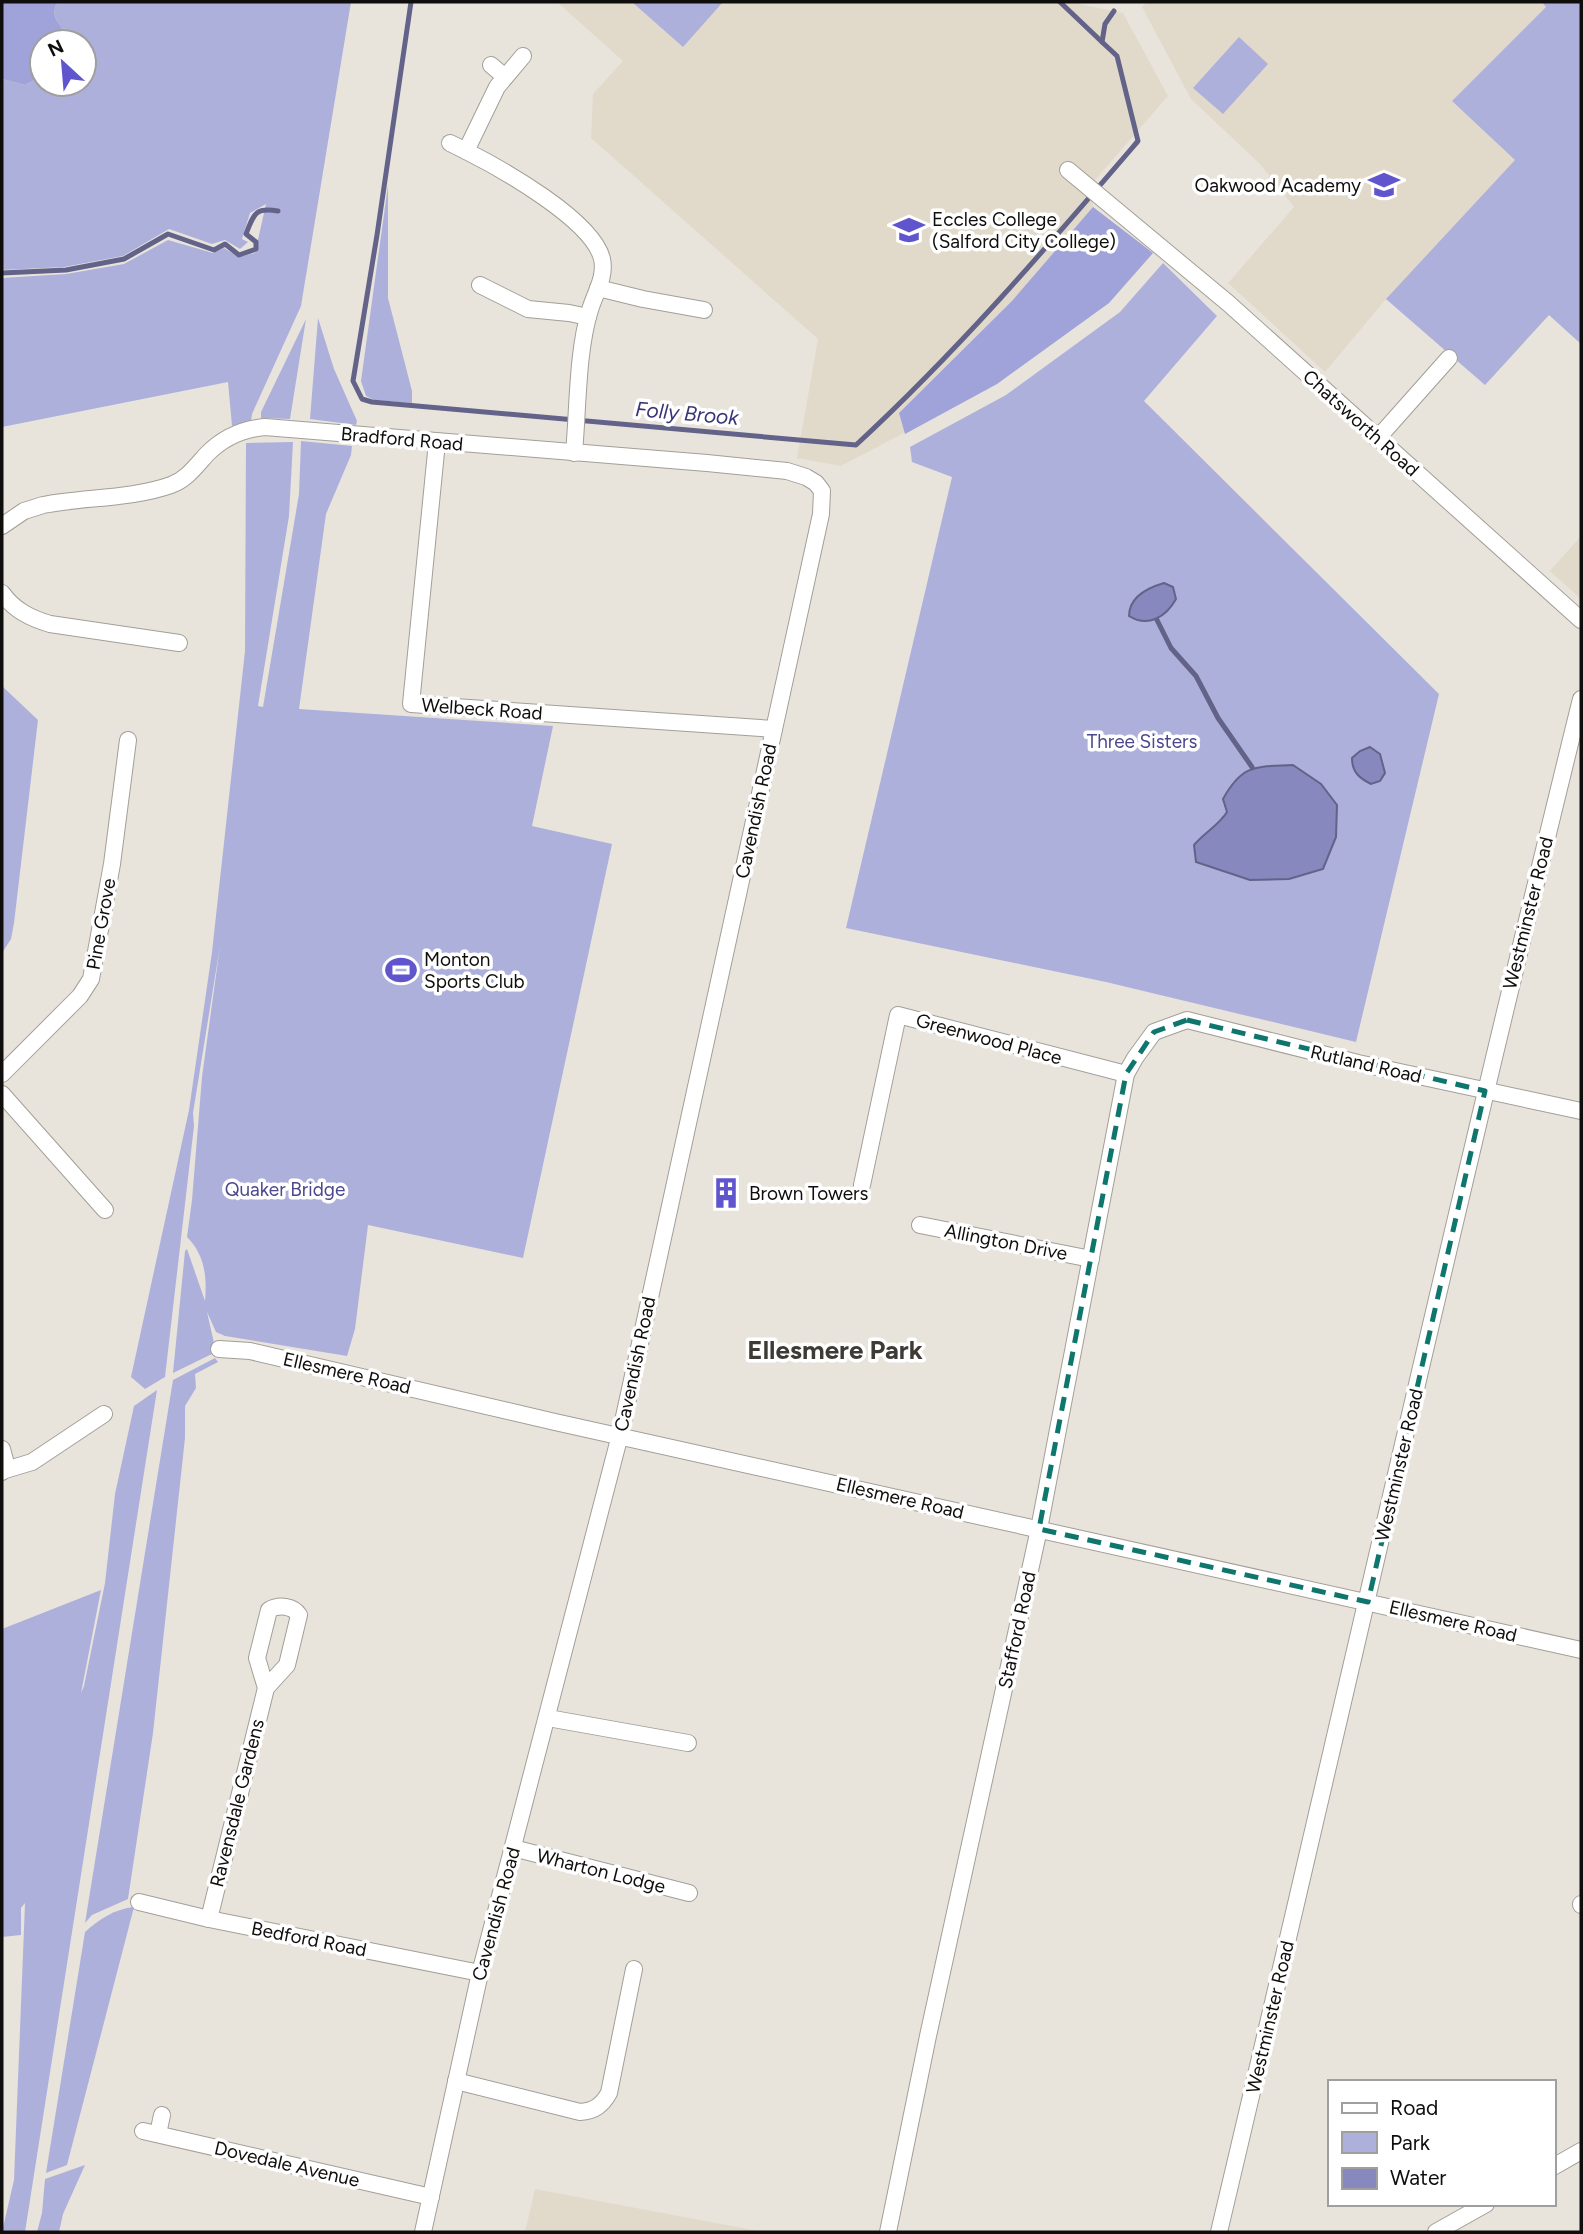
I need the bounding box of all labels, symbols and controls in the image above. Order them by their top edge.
north arrow [28,28,98,98]
text: N [44,35,67,62]
school or university icon: Oakwood Academy [1367,168,1401,202]
place label: Oakwood Academy [1195,174,1361,197]
place label: Eccles College (Salford City College) [932,208,1116,253]
school or university icon: Eccles College (Salford City College) [892,213,926,247]
street label: Chatsworth Road [1298,365,1424,481]
water label: Folly Brook [634,396,740,430]
street label: Bradford Road [340,422,464,456]
street label: Welbeck Road [421,693,543,725]
park label: Three Sisters [1087,730,1197,753]
street label: Cavendish Road [730,741,782,881]
street label: Westminster Road [1498,834,1558,992]
street label: Pine Grove [82,876,120,972]
place label: Monton Sports Club [424,948,525,993]
sports icon: Monton Sports Club [384,953,418,987]
street label: Greenwood Place [914,1008,1064,1070]
street label: Rutland Road [1308,1040,1424,1088]
building icon: Brown Towers [709,1176,743,1210]
park label: Quaker Bridge [225,1178,345,1201]
place label: Brown Towers [749,1182,869,1205]
street label: Allington Drive [943,1219,1069,1265]
street label: Cavendish Road [609,1294,661,1434]
district label: Ellesmere Park [747,1334,923,1366]
street label: Ellesmere Road [281,1347,413,1399]
street label: Westminster Road [1370,1386,1428,1544]
street label: Ellesmere Road [834,1472,966,1524]
street label: Stafford Road [993,1569,1041,1691]
street label: Ellesmere Road [1387,1595,1519,1647]
street label: Ravensdale Gardens [205,1716,269,1889]
street label: Wharton Lodge [534,1844,668,1898]
street label: Cavendish Road [467,1845,525,1983]
street label: Bedford Road [249,1917,369,1961]
street label: Westminster Road [1241,1938,1299,2096]
legend [1328,2080,1555,2206]
text: Road [1390,2095,1438,2120]
text: Park [1390,2130,1431,2155]
street label: Dovedale Avenue [212,2136,362,2192]
text: Water [1390,2165,1446,2190]

